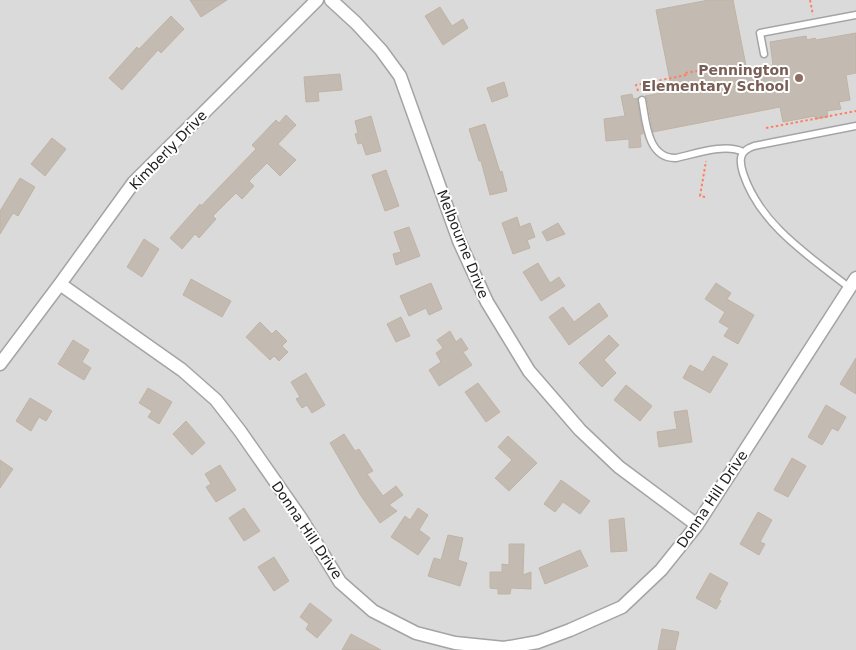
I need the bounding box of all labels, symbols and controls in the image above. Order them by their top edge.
place label: Pennington Elementary School [642,62,789,94]
marker: Pennington Elementary School [793,72,805,84]
street label: Kimberly Drive [126,107,210,193]
street label: Melbourne Drive [434,187,492,301]
street label: Donna Hill Drive [673,447,751,551]
street label: Donna Hill Drive [268,478,346,582]

